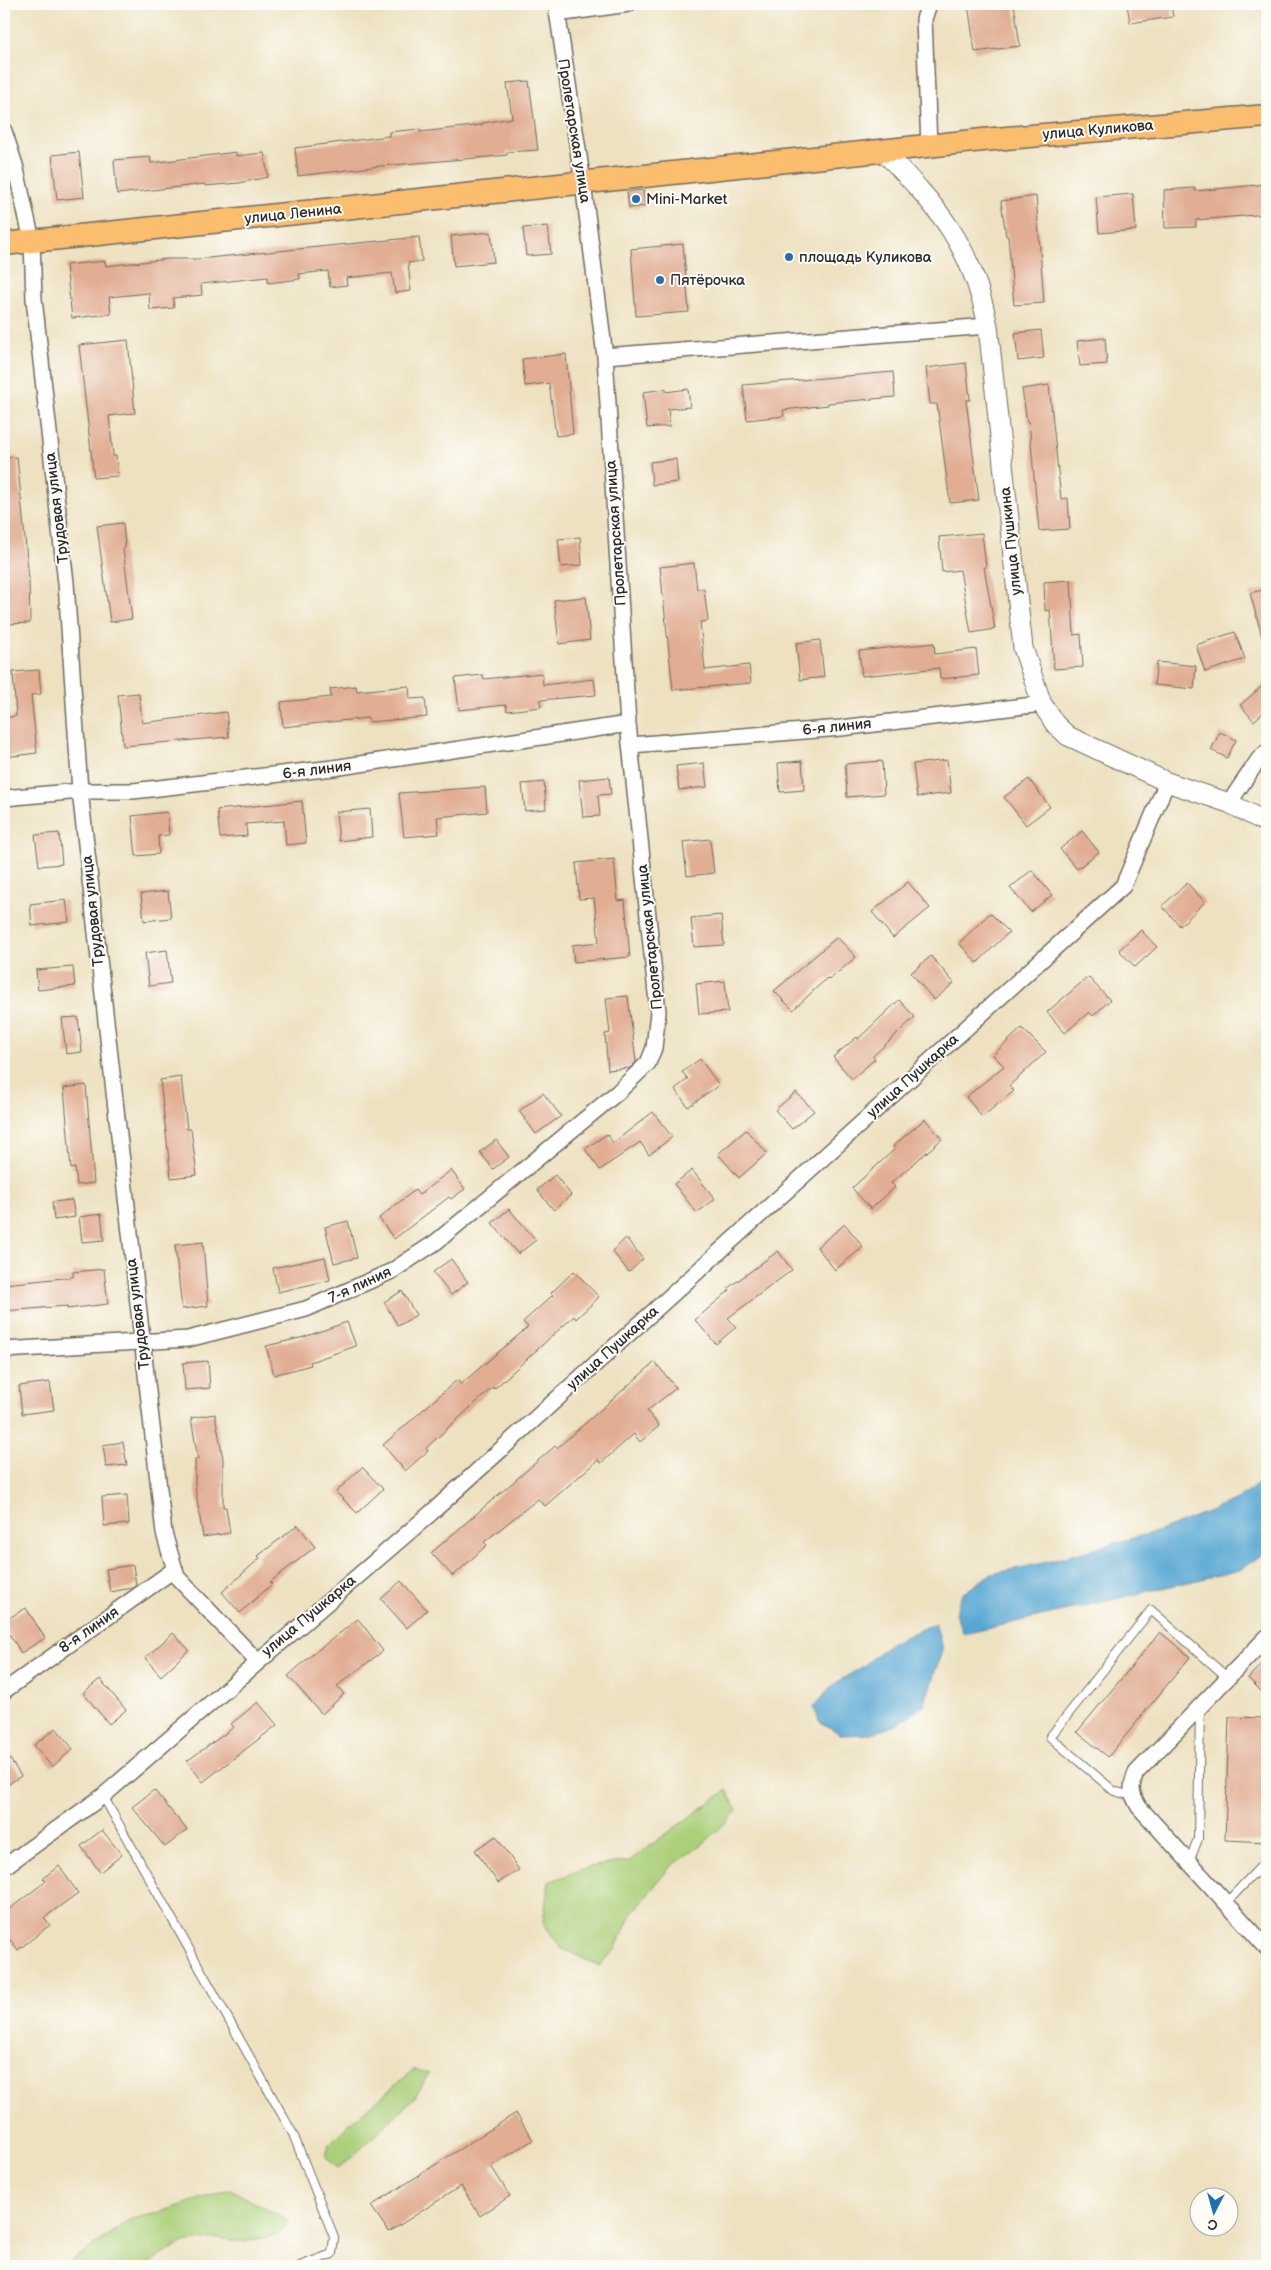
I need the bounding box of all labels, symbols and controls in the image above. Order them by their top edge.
street label: Пролетарская улица [553,57,595,205]
street label: улица Куликова [1042,116,1154,144]
place label: Mini-Market [646,190,728,209]
marker: Mini-Market [630,193,642,205]
street label: улица Ленина [243,199,343,229]
place label: площадь Куликова [799,248,932,267]
marker: площадь Куликова [783,251,795,263]
place label: Пятёрочка [670,271,745,290]
marker: Пятёрочка [654,274,666,286]
street label: Трудовая улица [41,451,73,565]
street label: Пролетарская улица [601,459,631,607]
street label: улица Пушкина [996,486,1026,596]
street label: 6-я линия [802,714,872,740]
street label: 6-я линия [282,756,352,784]
street label: Трудовая улица [78,854,108,968]
street label: Пролетарская улица [633,863,667,1011]
street label: улица Пушкарка [863,1030,963,1122]
street label: Трудовая улица [122,1257,154,1371]
street label: 7-я линия [325,1262,395,1308]
street label: улица Пушкарка [563,1302,663,1394]
street label: улица Пушкарка [258,1571,360,1661]
street label: 8-я линия [55,1603,123,1657]
north arrow [1188,2188,1238,2238]
text: С [1207,2215,1218,2233]

